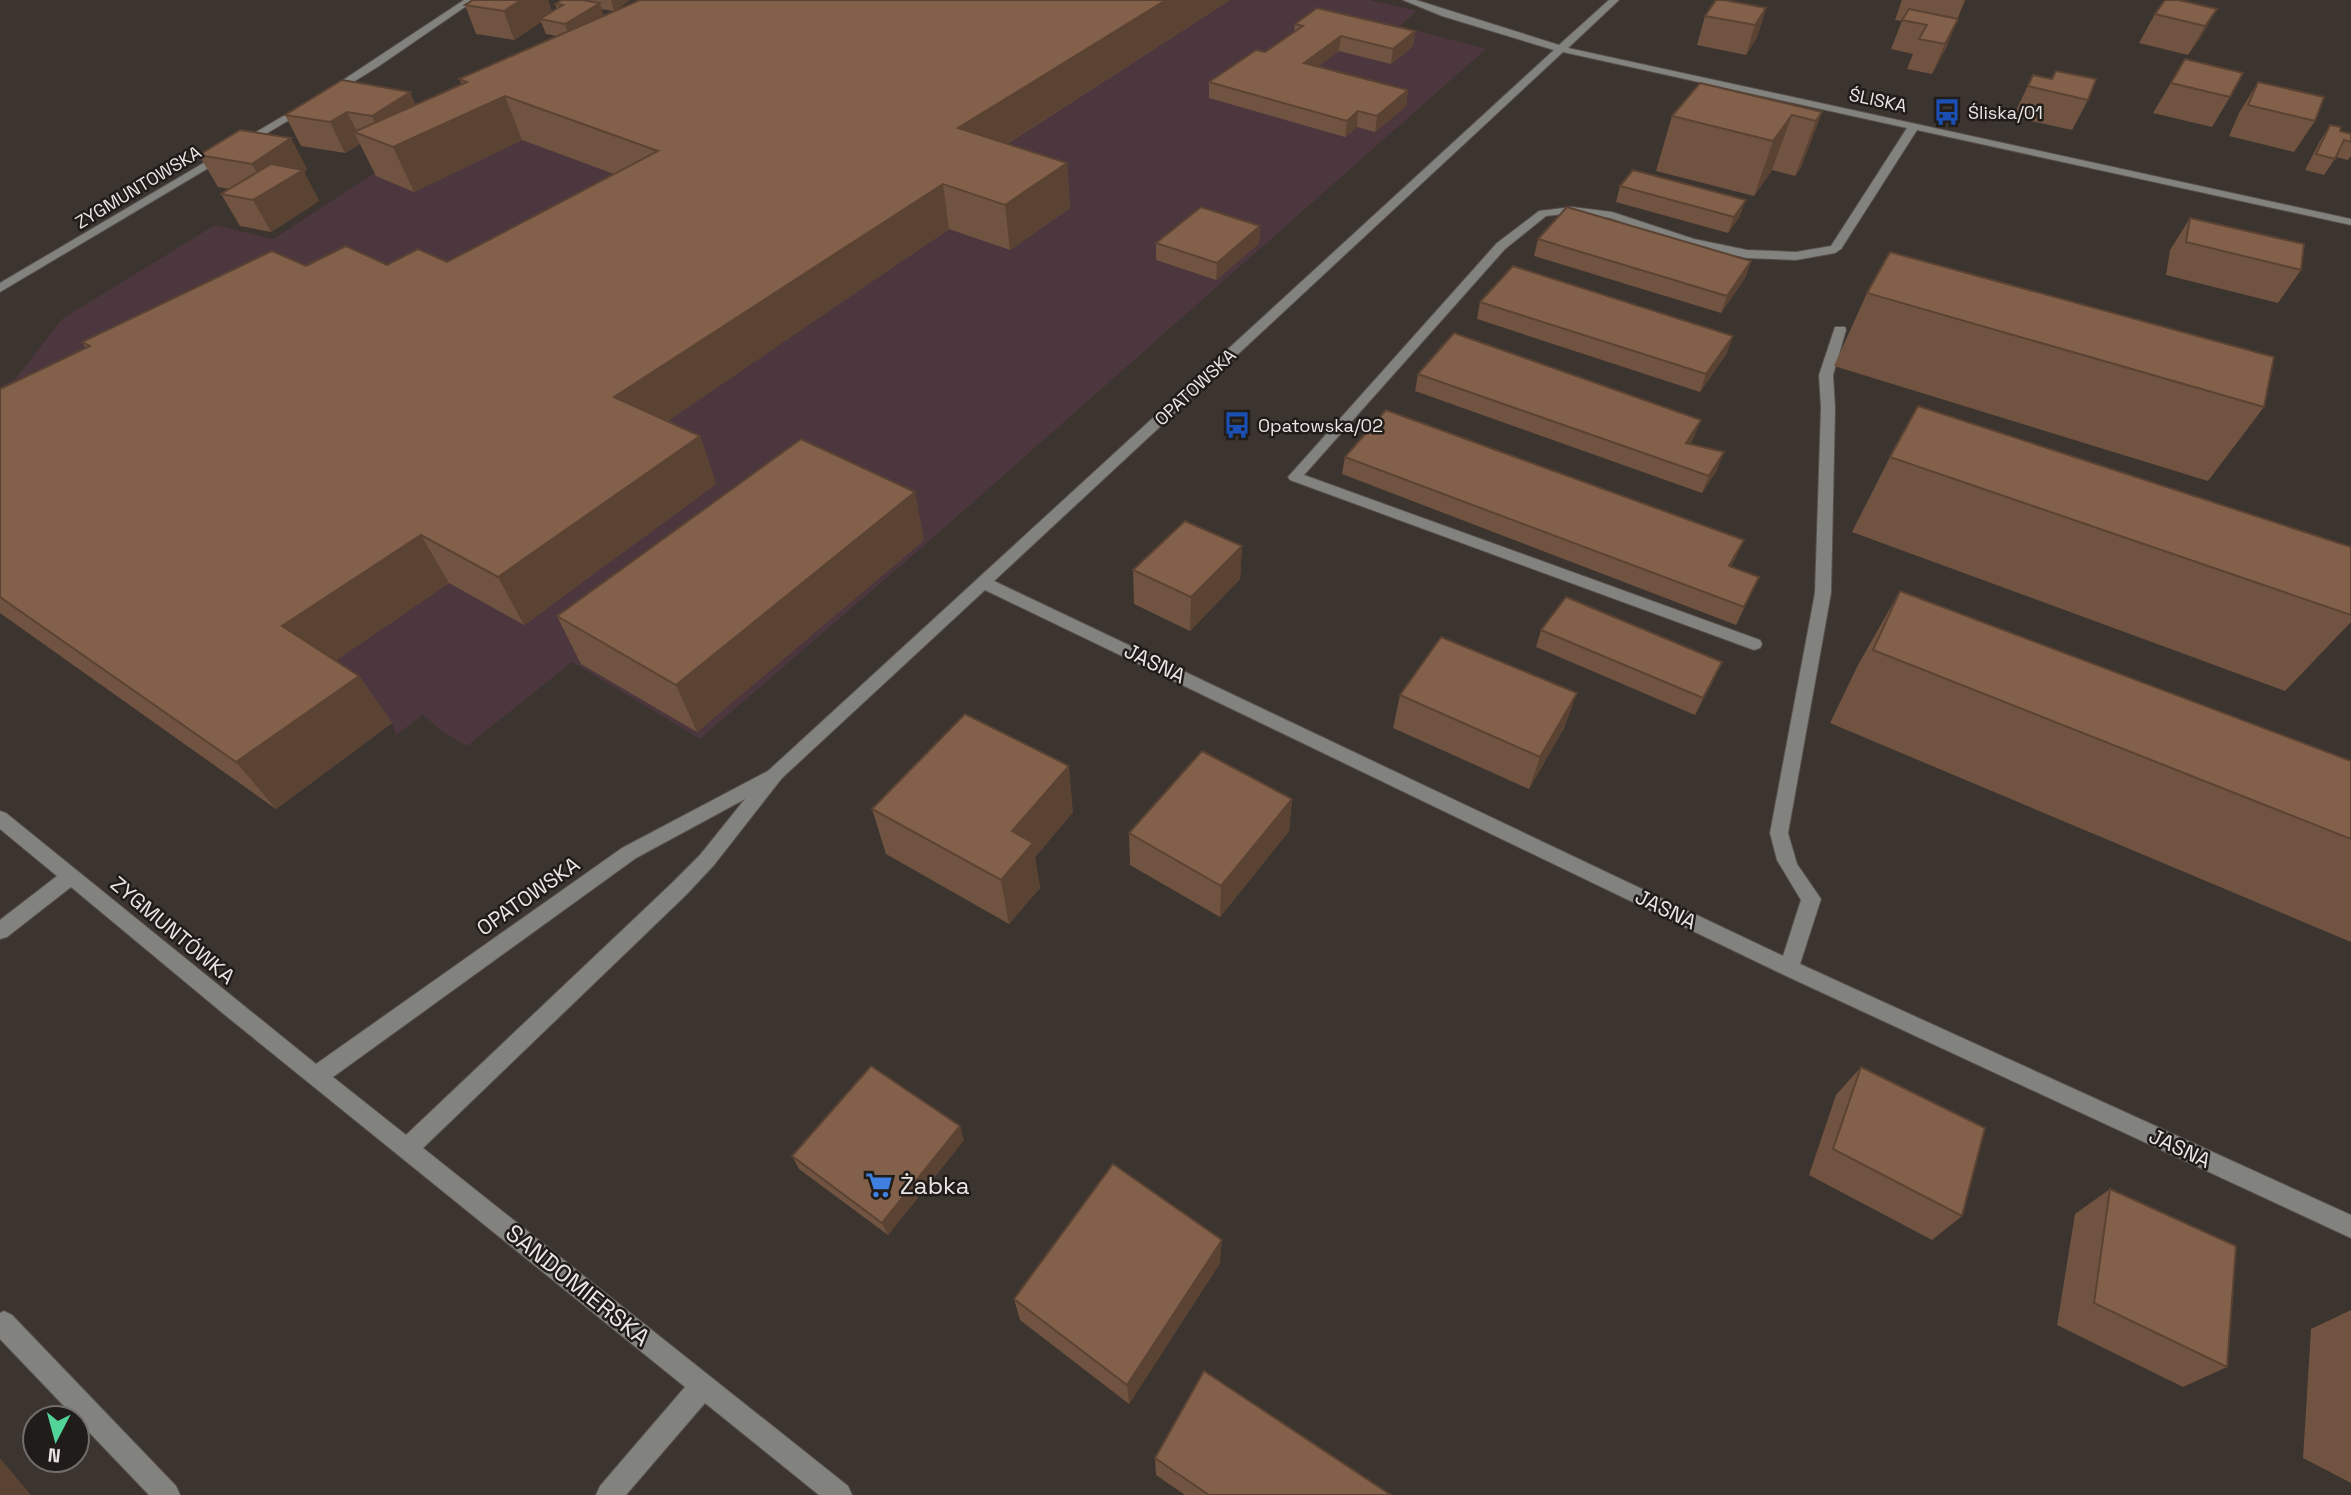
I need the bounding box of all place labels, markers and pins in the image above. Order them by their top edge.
bus stop icon: Śliska/01 [1932,97,1962,127]
place label: Śliska/01 [1968,101,2043,124]
bus stop icon: Opatowska/02 [1222,410,1252,440]
place label: Opatowska/02 [1258,414,1383,437]
supermarket icon: Żabka [864,1170,894,1200]
place label: Żabka [900,1170,970,1201]

